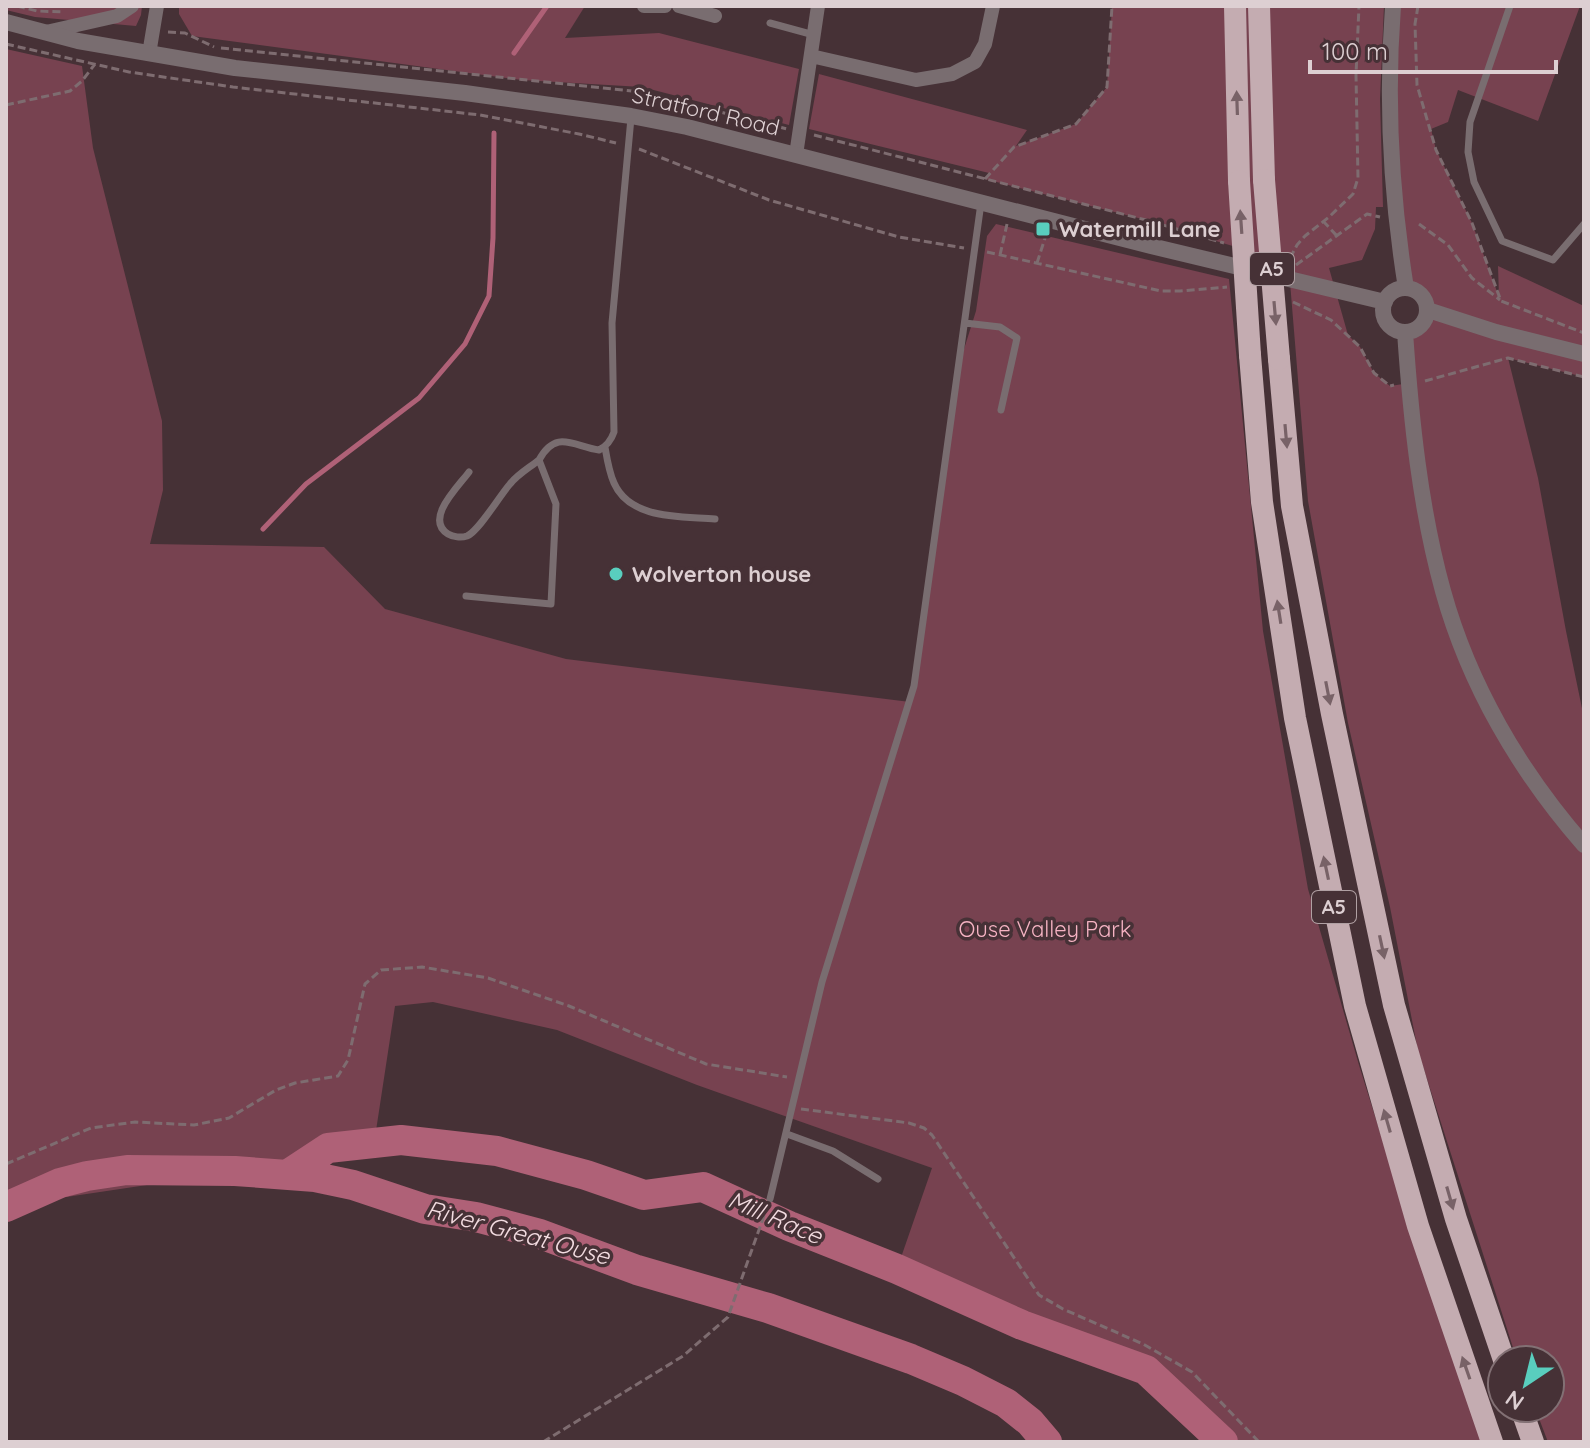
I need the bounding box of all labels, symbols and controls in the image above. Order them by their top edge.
scale bar [1310,24,1556,74]
text: 100 m [1322,36,1388,66]
street label: Stratford Road [629,80,783,142]
one-way arrow [1230,90,1243,115]
one-way arrow [1234,209,1247,234]
place label: Watermill Lane [1059,215,1221,243]
marker: Watermill Lane [1034,220,1052,238]
road number: A5 [1250,253,1294,285]
one-way arrow [1269,301,1282,326]
one-way arrow [1279,424,1292,449]
place label: Wolverton house [632,560,811,588]
marker: Wolverton house [607,565,625,583]
one-way arrow [1272,600,1285,625]
one-way arrow [1322,680,1335,705]
one-way arrow [1319,855,1332,880]
road number: A5 [1312,891,1356,923]
park label: Ouse Valley Park [958,915,1132,943]
one-way arrow [1376,935,1389,960]
one-way arrow [1381,1108,1393,1133]
water label: Mill Race [724,1184,828,1251]
one-way arrow [1444,1186,1457,1210]
water label: River Great Ouse [423,1193,614,1271]
north arrow [1486,1344,1566,1424]
one-way arrow [1460,1356,1472,1380]
text: N [1500,1384,1529,1416]

